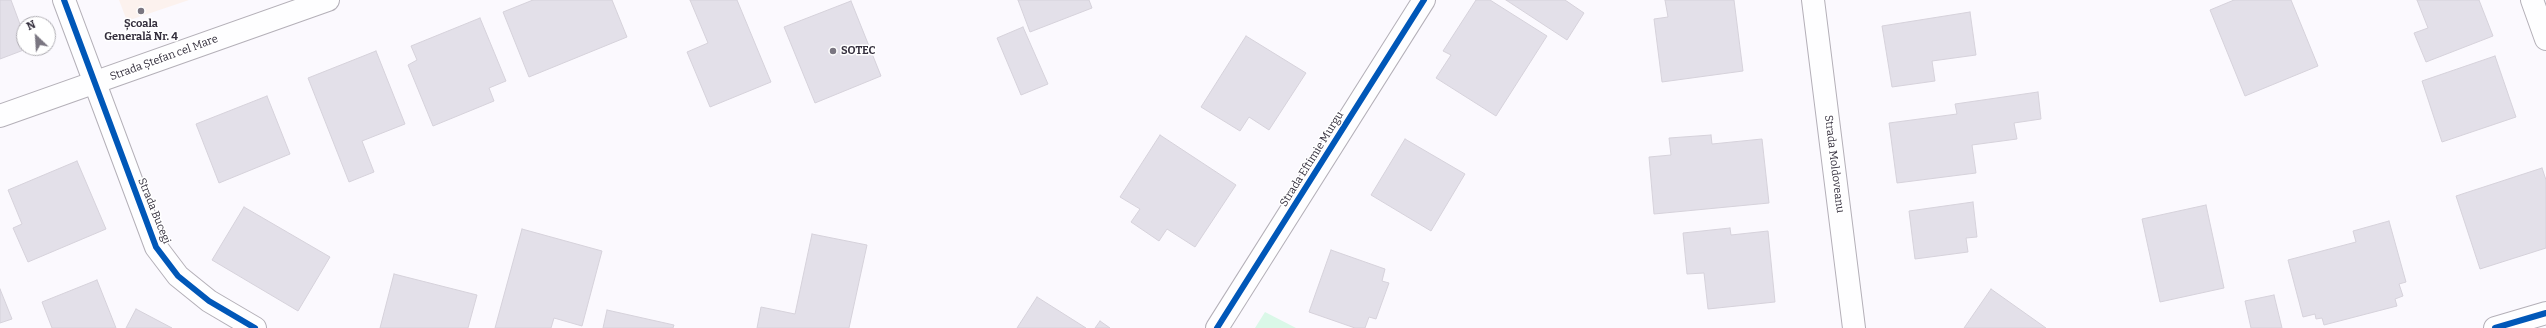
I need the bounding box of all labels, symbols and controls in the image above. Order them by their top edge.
marker: Școala Generală Nr. 4 [136,6,146,16]
north arrow [16,16,56,56]
place label: Școala Generală Nr. 4 [104,17,178,43]
text: N [25,18,38,33]
street label: Strada Ștefan cel Mare [108,32,220,84]
place label: SOTEC [841,44,875,58]
marker: SOTEC [828,46,838,56]
street label: Strada Eftimie Murgu [1277,109,1347,209]
street label: Strada Moldoveanu [1821,114,1847,214]
street label: Strada Bucegi [135,176,173,246]

